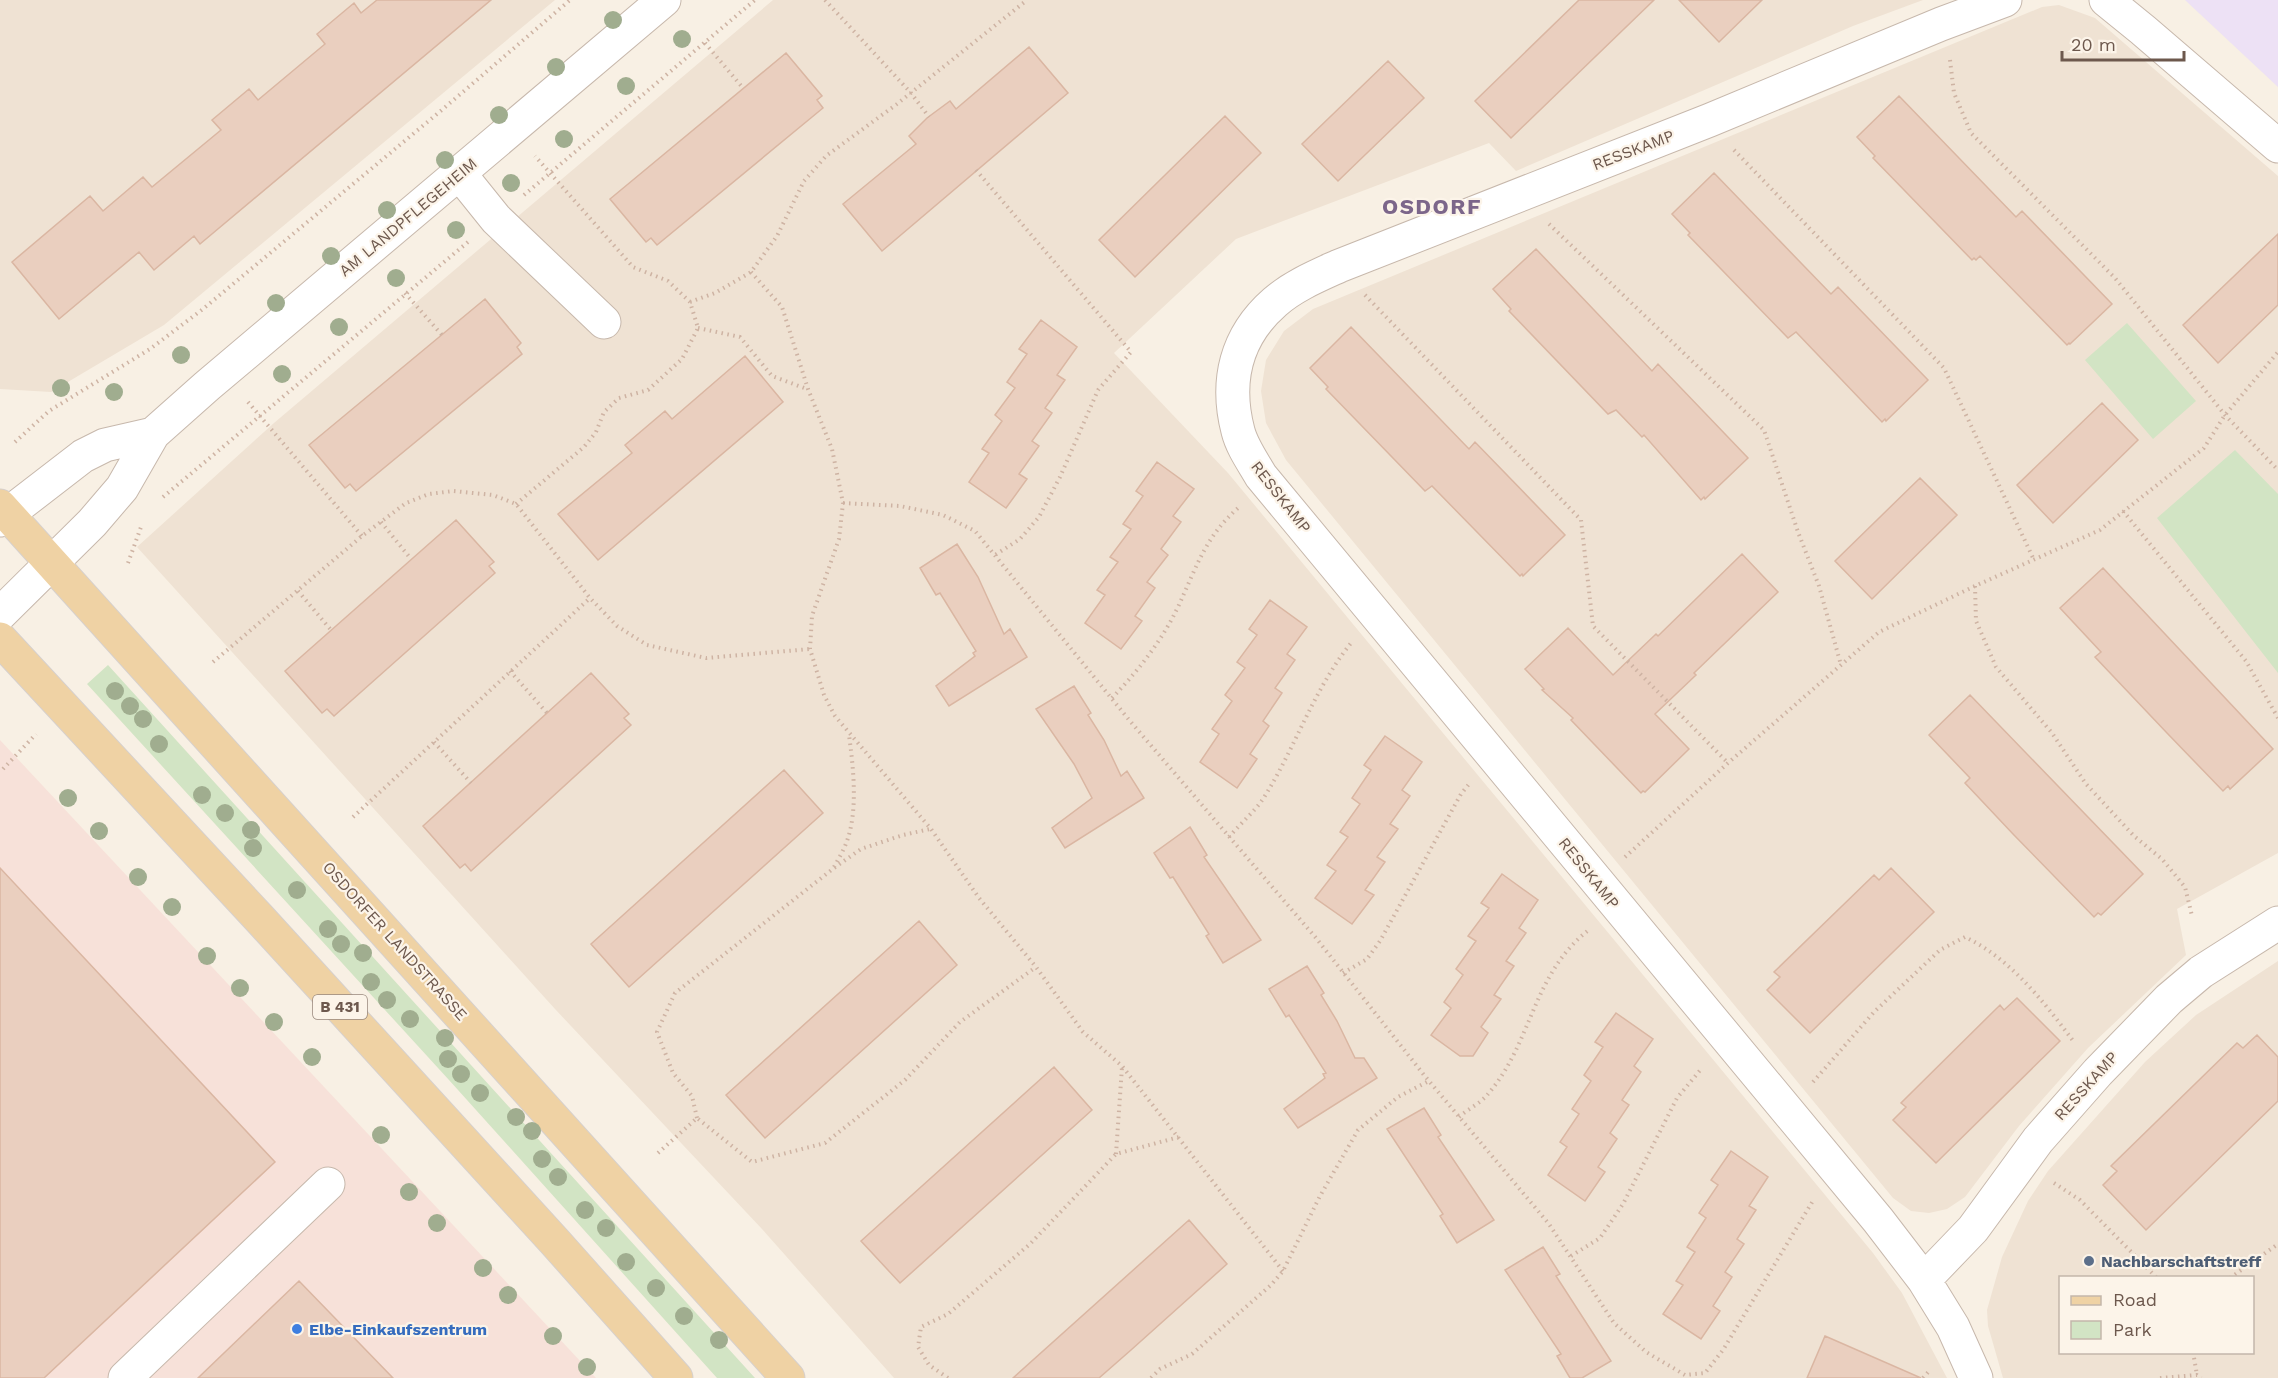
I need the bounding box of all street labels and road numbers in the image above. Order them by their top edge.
street label: RESSKAMP [1590,126,1677,174]
street label: AM LANDPFLEGEHEIM [335,154,481,280]
street label: RESSKAMP [1247,457,1315,537]
street label: RESSKAMP [1555,834,1624,913]
street label: OSDORFER LANDSTRASSE [319,858,471,1024]
road number: B 431 [313,995,367,1019]
street label: RESSKAMP [2050,1048,2122,1124]

